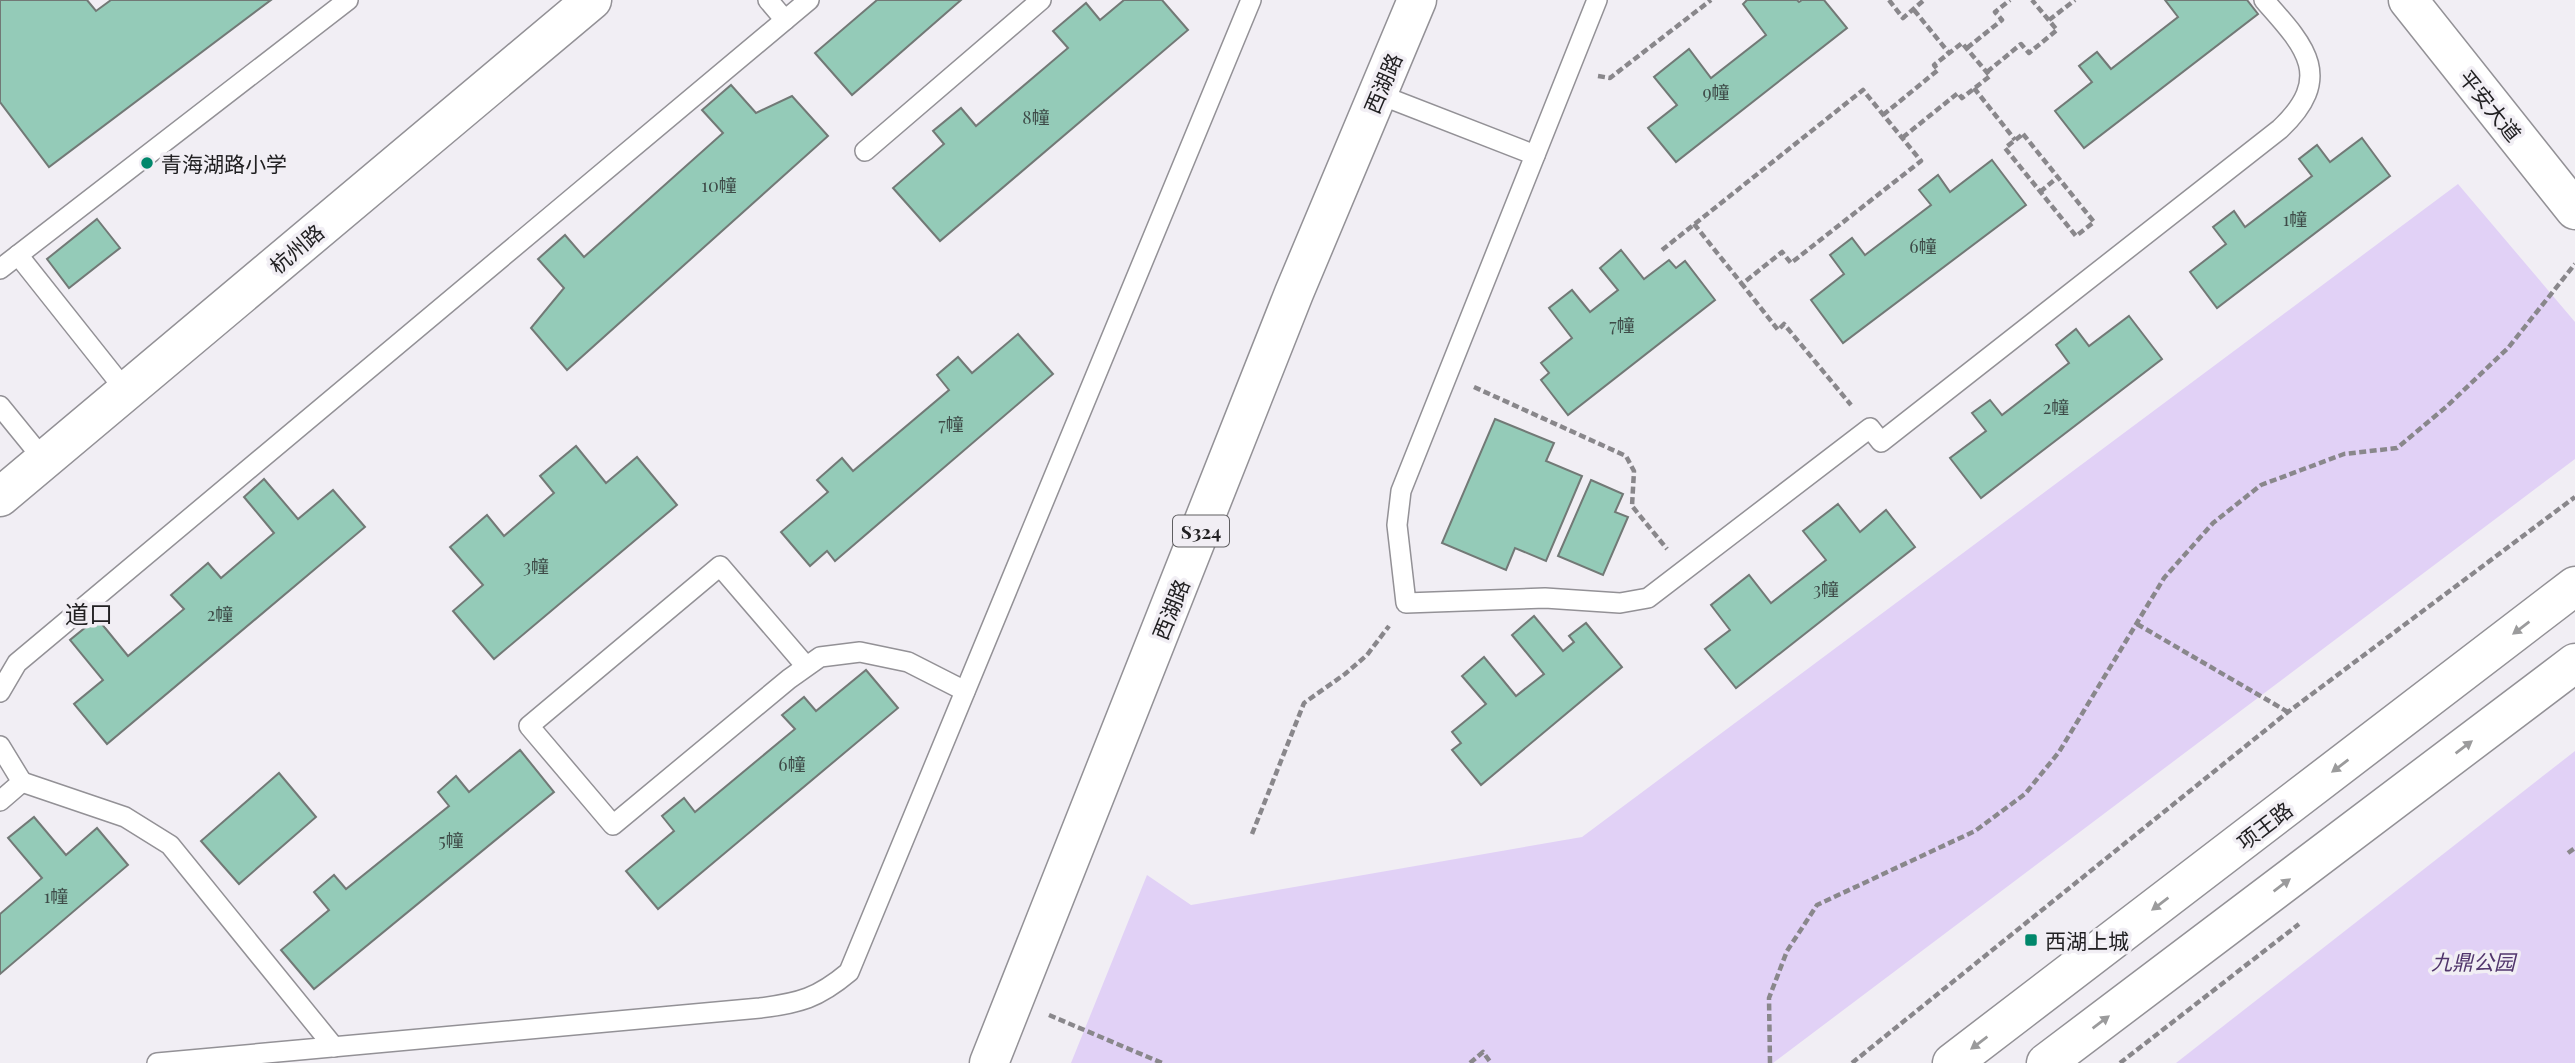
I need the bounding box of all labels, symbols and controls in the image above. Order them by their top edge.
street label: 西湖路 [1357,49,1407,117]
street label: 平安大道 [2454,64,2528,146]
house number: 9幢 [1702,80,1730,104]
house number: 8幢 [1022,105,1050,129]
place label: 青海湖路小学 [161,149,287,177]
marker: 青海湖路小学 [139,155,155,171]
house number: 10幢 [701,173,737,197]
house number: 1幢 [2283,207,2307,231]
street label: 杭州路 [263,217,329,279]
house number: 6幢 [1909,234,1937,258]
house number: 7幢 [1609,313,1635,337]
house number: 2幢 [2043,395,2069,419]
house number: 7幢 [938,412,964,436]
road number: S324 [1173,516,1229,546]
house number: 3幢 [523,554,549,578]
street label: 西湖路 [1145,575,1195,643]
house number: 3幢 [1813,577,1839,601]
district label: 道口 [65,597,113,629]
house number: 2幢 [207,602,233,626]
one-way arrow [2512,620,2530,634]
one-way arrow [2454,740,2472,755]
house number: 6幢 [778,752,806,776]
one-way arrow [2331,759,2349,773]
street label: 项王路 [2230,795,2298,855]
house number: 5幢 [438,828,464,852]
one-way arrow [2273,878,2291,892]
house number: 1幢 [44,884,68,908]
one-way arrow [2151,897,2169,912]
place label: 西湖上城 [2045,926,2129,954]
marker: 西湖上城 [2023,932,2039,948]
park label: 九鼎公园 [2431,947,2518,975]
one-way arrow [2091,1014,2109,1029]
one-way arrow [1970,1035,1988,1049]

